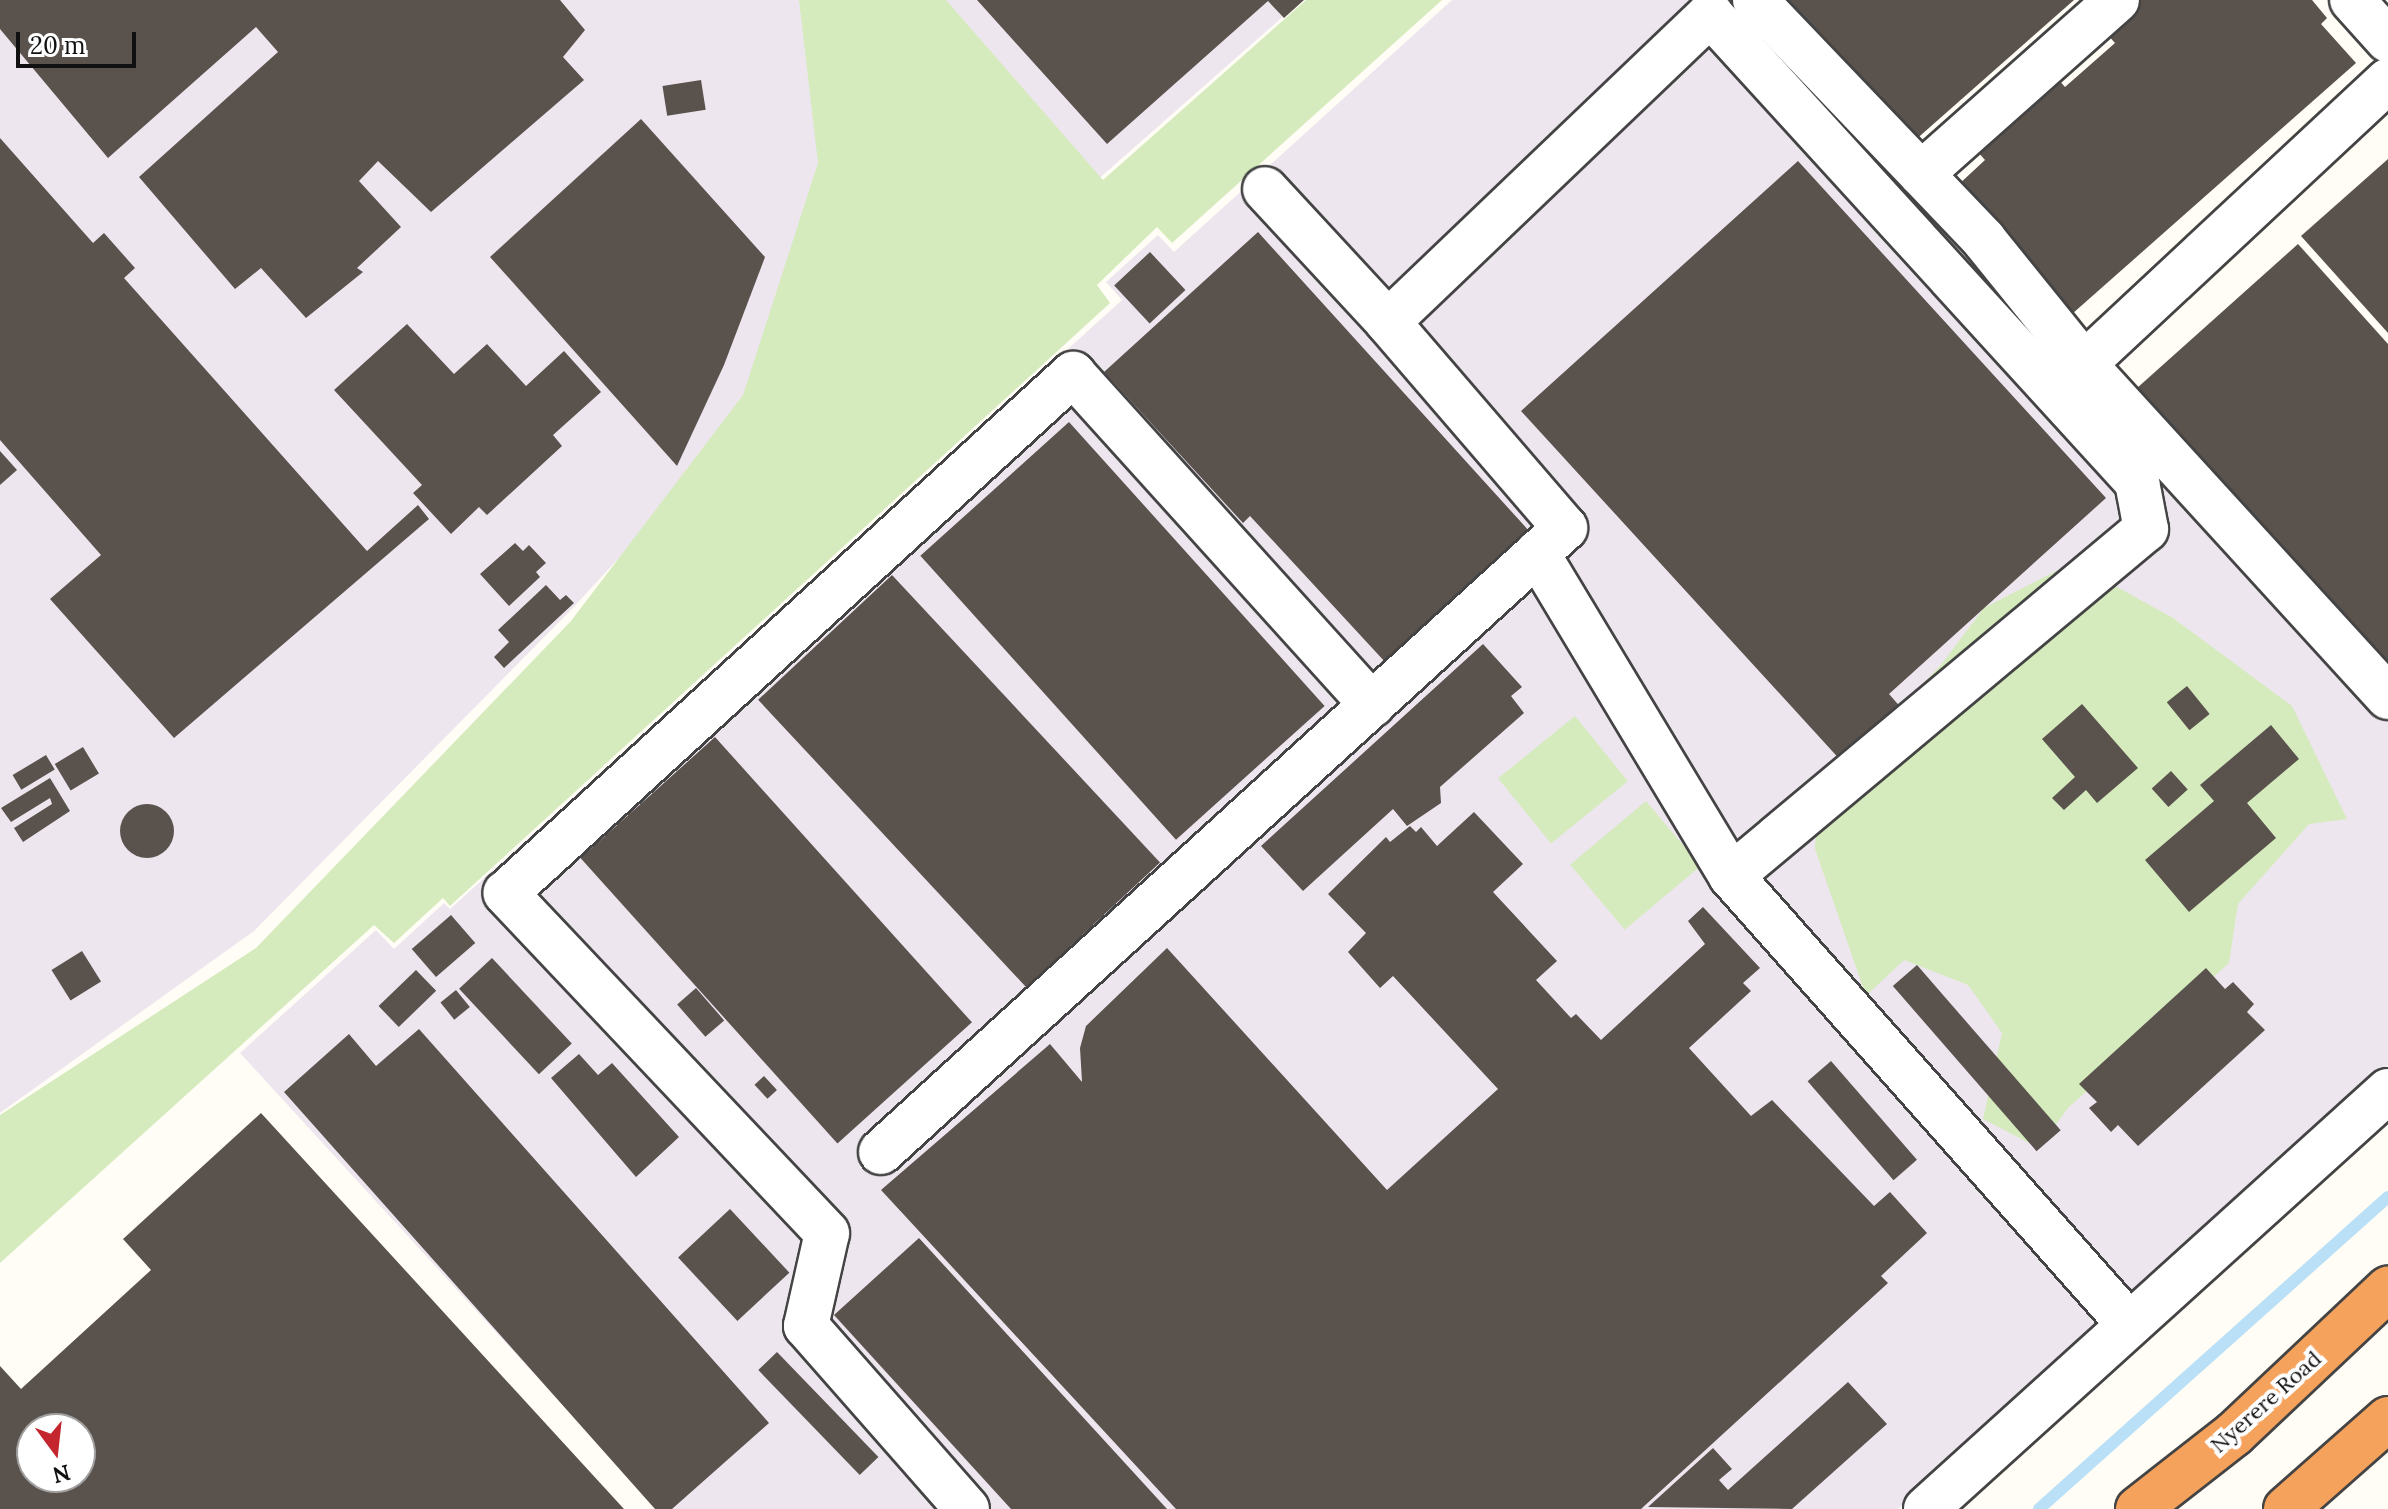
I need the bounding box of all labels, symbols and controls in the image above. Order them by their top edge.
scale bar [20,16,140,66]
text: 20 m [30,30,86,61]
street label: Nyerere Road [2205,1346,2327,1458]
north arrow [16,1413,96,1493]
text: N [50,1459,74,1490]

